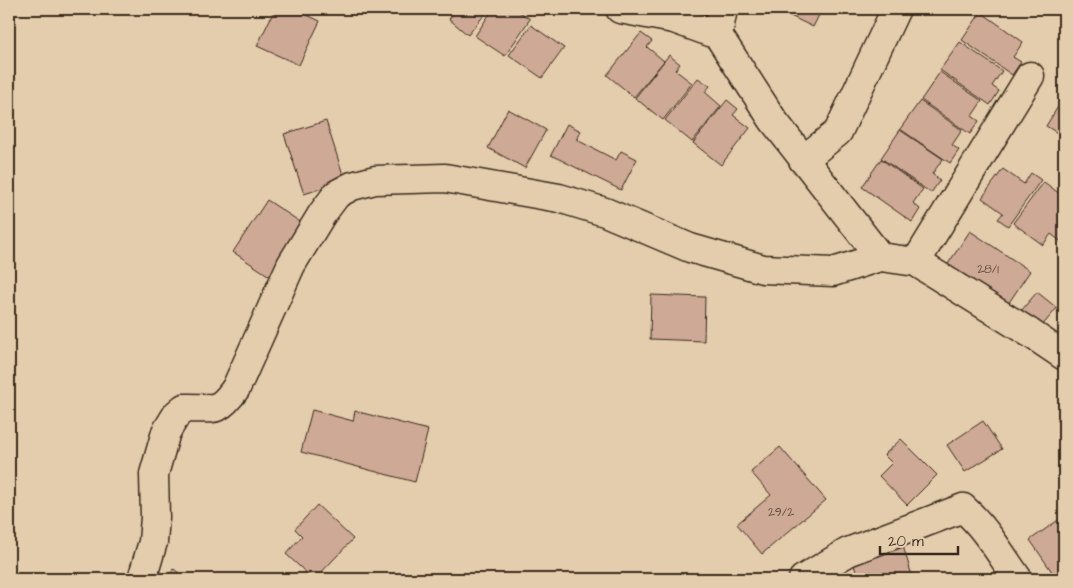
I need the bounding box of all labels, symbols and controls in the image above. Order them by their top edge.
house number: 28/1 [977,261,999,278]
house number: 29/2 [768,504,794,521]
scale bar [880,523,958,555]
text: 20 m [888,531,924,552]

